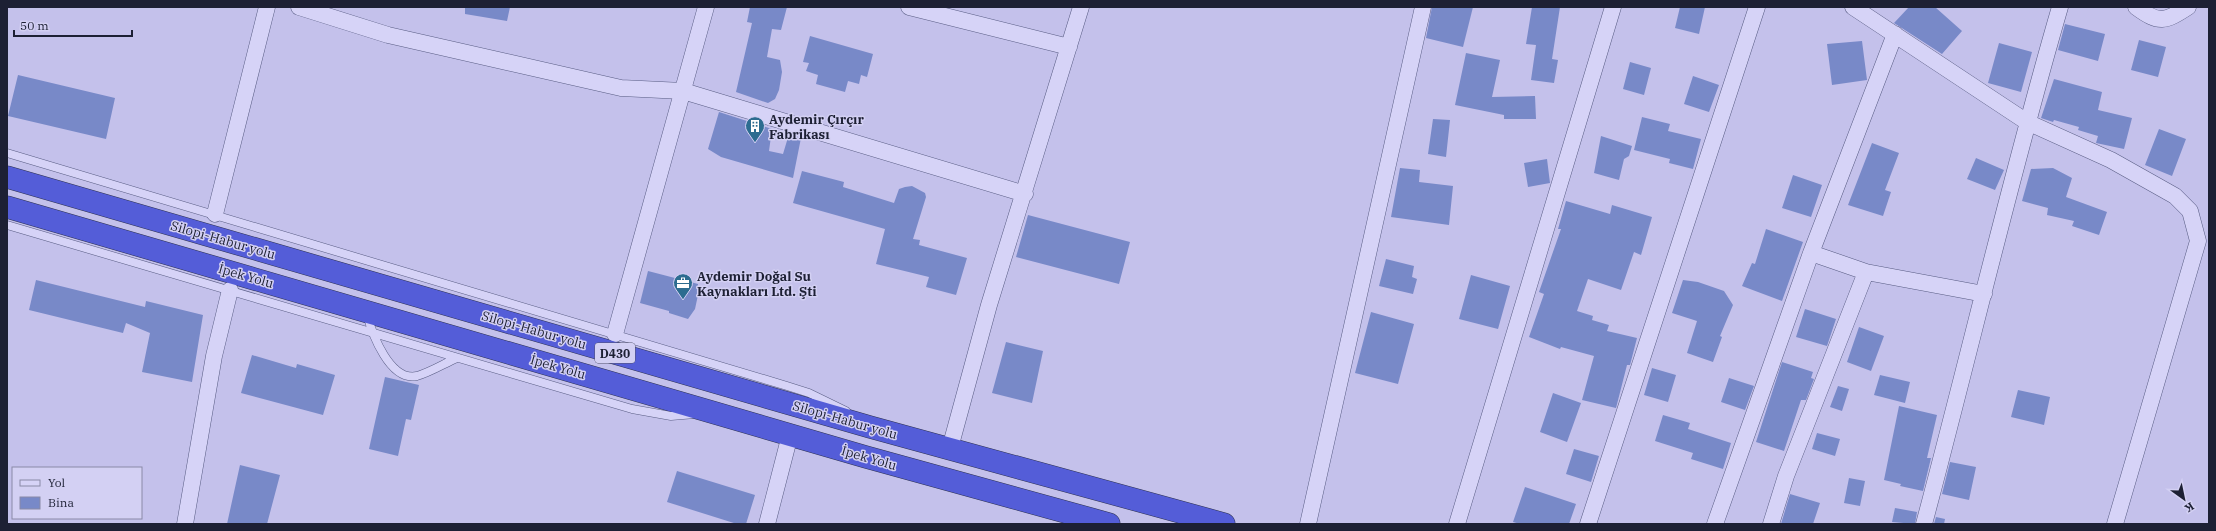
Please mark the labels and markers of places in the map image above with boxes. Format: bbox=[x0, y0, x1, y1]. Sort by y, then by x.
place label: Aydemir Çırçır Fabrikası bbox=[769, 111, 864, 143]
building icon: Aydemir Çırçır Fabrikası bbox=[744, 115, 766, 143]
place label: Aydemir Doğal Su Kaynakları Ltd. Şti bbox=[697, 268, 817, 300]
office icon: Aydemir Doğal Su Kaynakları Ltd. Şti bbox=[672, 272, 694, 300]

